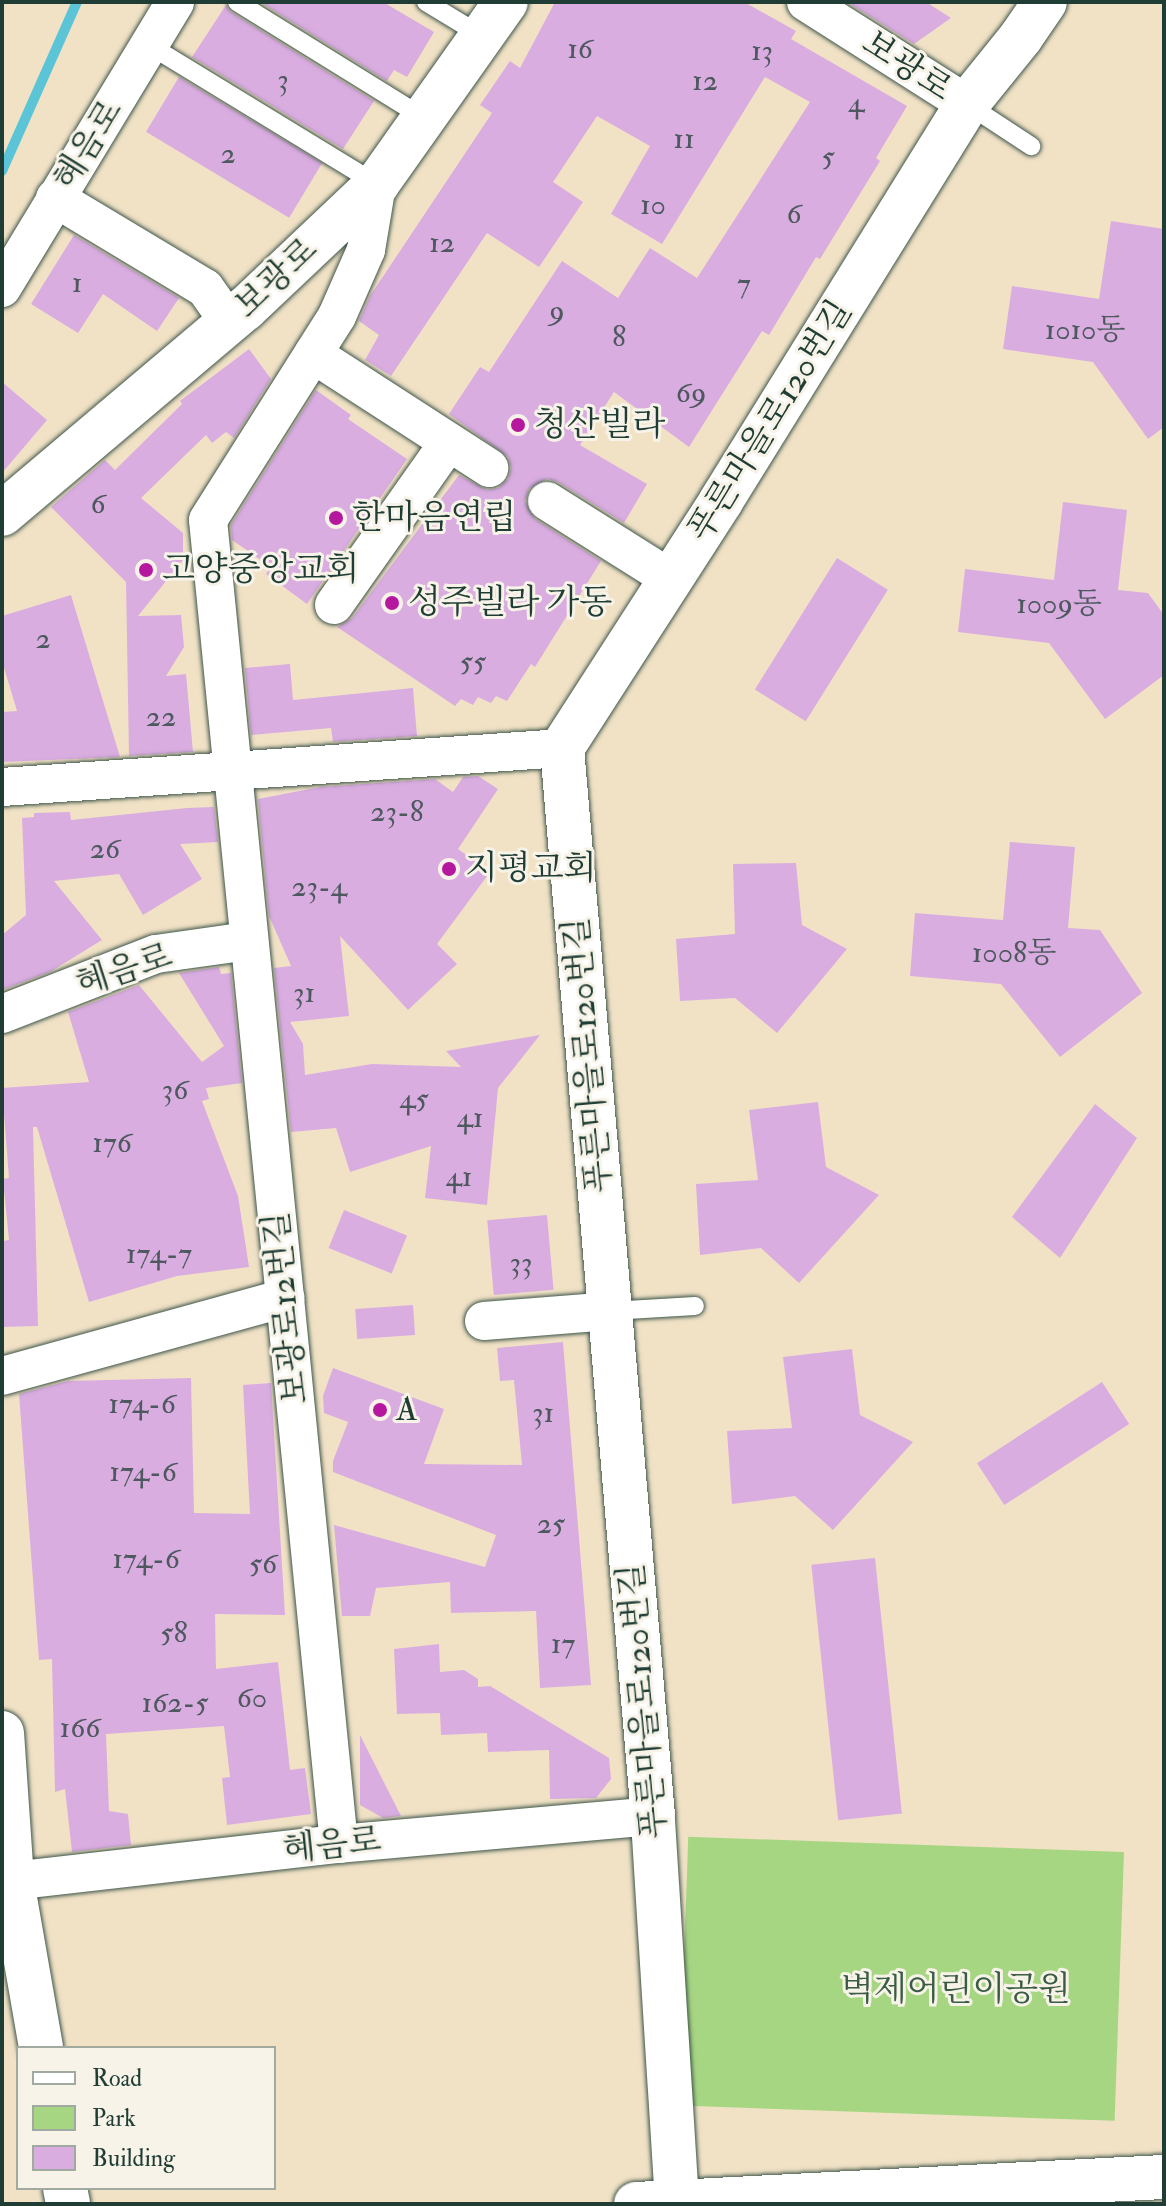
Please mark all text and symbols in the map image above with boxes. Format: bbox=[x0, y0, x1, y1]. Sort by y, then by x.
street label: 보광로 bbox=[855, 22, 959, 110]
house number: 16 bbox=[567, 31, 593, 67]
house number: 13 bbox=[751, 33, 773, 69]
house number: 3 bbox=[277, 62, 289, 98]
house number: 12 bbox=[692, 63, 718, 99]
house number: 4 bbox=[848, 85, 864, 121]
street label: 혜음로 bbox=[45, 92, 131, 198]
house number: 11 bbox=[673, 121, 695, 157]
house number: 2 bbox=[220, 136, 236, 172]
house number: 5 bbox=[821, 139, 835, 175]
house number: 10 bbox=[640, 187, 666, 223]
house number: 6 bbox=[786, 196, 802, 232]
house number: 12 bbox=[429, 225, 455, 261]
street label: 보광로 bbox=[226, 229, 326, 327]
house number: 1 bbox=[72, 265, 82, 301]
house number: 7 bbox=[737, 266, 751, 302]
house number: 9 bbox=[549, 293, 565, 329]
street label: 푸른마을로120번길 bbox=[679, 293, 861, 549]
house number: 1010동 bbox=[1045, 312, 1125, 348]
house number: 8 bbox=[612, 319, 626, 355]
house number: 69 bbox=[676, 375, 706, 411]
place label: 청산빌라 bbox=[534, 405, 665, 445]
marker: 청산빌라 bbox=[509, 416, 527, 434]
house number: 6 bbox=[90, 486, 106, 522]
place label: 한마음연립 bbox=[352, 498, 516, 538]
marker: 한마음연립 bbox=[327, 509, 345, 527]
place label: 고양중앙교회 bbox=[162, 550, 359, 590]
marker: 고양중앙교회 bbox=[137, 561, 155, 579]
place label: 성주빌라 가동 bbox=[408, 583, 612, 623]
house number: 1009동 bbox=[1016, 586, 1102, 622]
marker: 성주빌라 가동 bbox=[383, 594, 401, 612]
house number: 2 bbox=[35, 621, 51, 657]
house number: 55 bbox=[460, 644, 486, 680]
house number: 22 bbox=[146, 699, 176, 735]
house number: 23-8 bbox=[370, 794, 424, 830]
house number: 26 bbox=[90, 831, 120, 867]
place label: 지평교회 bbox=[465, 849, 596, 889]
marker: 지평교회 bbox=[440, 860, 458, 878]
house number: 23-4 bbox=[291, 869, 347, 905]
street label: 푸른마을로120번길 bbox=[556, 915, 620, 1195]
street label: 혜음로 bbox=[71, 935, 177, 1005]
house number: 1008동 bbox=[972, 935, 1056, 971]
house number: 31 bbox=[293, 975, 315, 1011]
house number: 36 bbox=[162, 1072, 188, 1108]
house number: 45 bbox=[399, 1081, 429, 1117]
house number: 41 bbox=[457, 1100, 483, 1136]
house number: 176 bbox=[92, 1125, 132, 1161]
house number: 41 bbox=[446, 1159, 472, 1195]
street label: 보광로12번길 bbox=[256, 1210, 316, 1406]
house number: 174-7 bbox=[126, 1236, 192, 1272]
house number: 33 bbox=[509, 1245, 533, 1281]
house number: 174-6 bbox=[108, 1386, 176, 1422]
place label: A bbox=[396, 1390, 418, 1430]
house number: 31 bbox=[532, 1395, 554, 1431]
marker: A bbox=[371, 1401, 389, 1419]
house number: 174-6 bbox=[109, 1454, 177, 1490]
house number: 25 bbox=[537, 1506, 565, 1542]
house number: 174-6 bbox=[112, 1541, 180, 1577]
house number: 56 bbox=[249, 1546, 277, 1582]
street label: 푸른마을로120번길 bbox=[611, 1561, 675, 1841]
house number: 58 bbox=[160, 1615, 188, 1651]
house number: 17 bbox=[551, 1626, 575, 1662]
house number: 60 bbox=[237, 1680, 267, 1716]
house number: 162-5 bbox=[142, 1685, 208, 1721]
house number: 166 bbox=[60, 1710, 100, 1746]
street label: 혜음로 bbox=[281, 1820, 383, 1870]
park label: 벽제어린이공원 bbox=[841, 1970, 1071, 2010]
legend bbox=[16, 2046, 276, 2190]
text: Road bbox=[92, 2063, 142, 2094]
text: Park bbox=[92, 2103, 136, 2134]
text: Building bbox=[92, 2143, 175, 2174]

